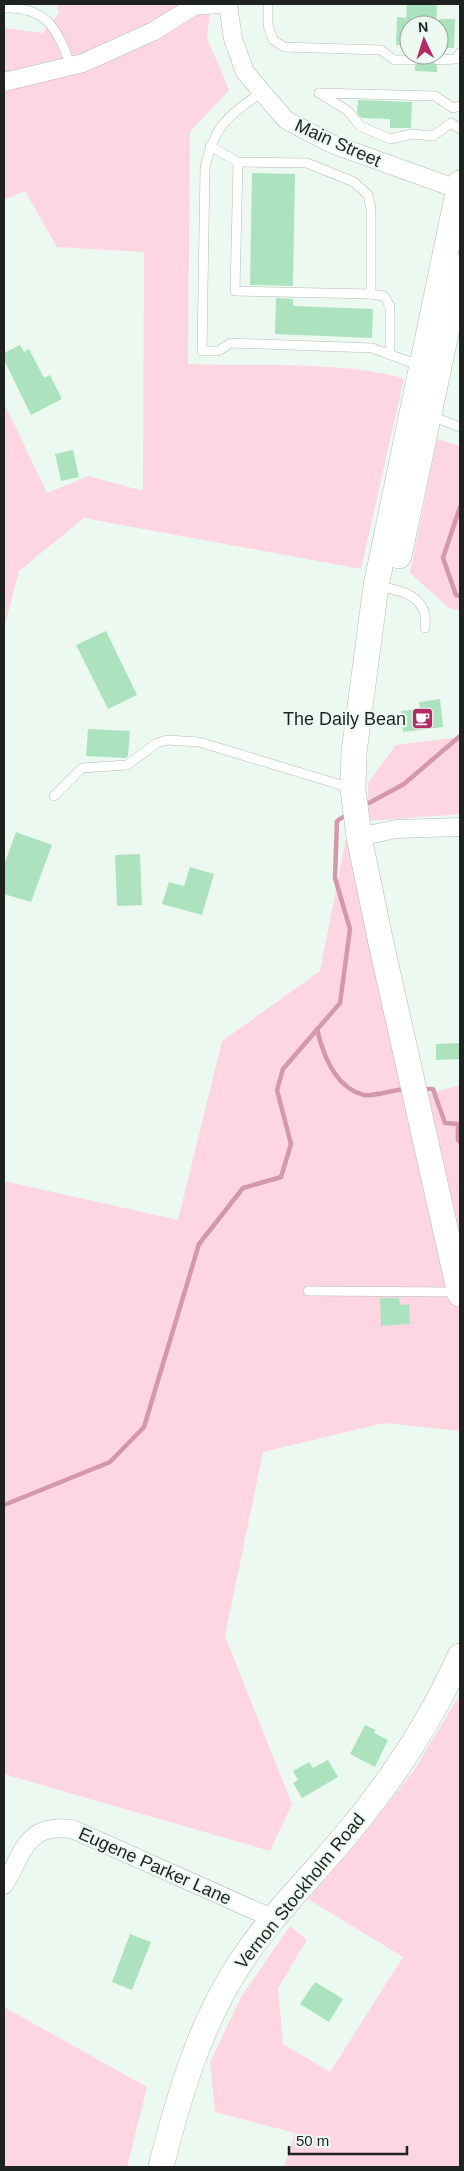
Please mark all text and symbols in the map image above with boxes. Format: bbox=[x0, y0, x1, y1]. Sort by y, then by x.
north arrow bbox=[399, 15, 449, 65]
text: N bbox=[417, 19, 429, 35]
street label: Main Street bbox=[292, 115, 384, 171]
cafe icon: The Daily Bean bbox=[410, 707, 434, 731]
place label: The Daily Bean bbox=[283, 709, 406, 729]
street label: Vernon Stockholm Road bbox=[231, 1809, 369, 1973]
street label: Eugene Parker Lane bbox=[76, 1823, 234, 1909]
scale bar bbox=[289, 2124, 406, 2156]
text: 50 m bbox=[296, 2132, 329, 2149]

